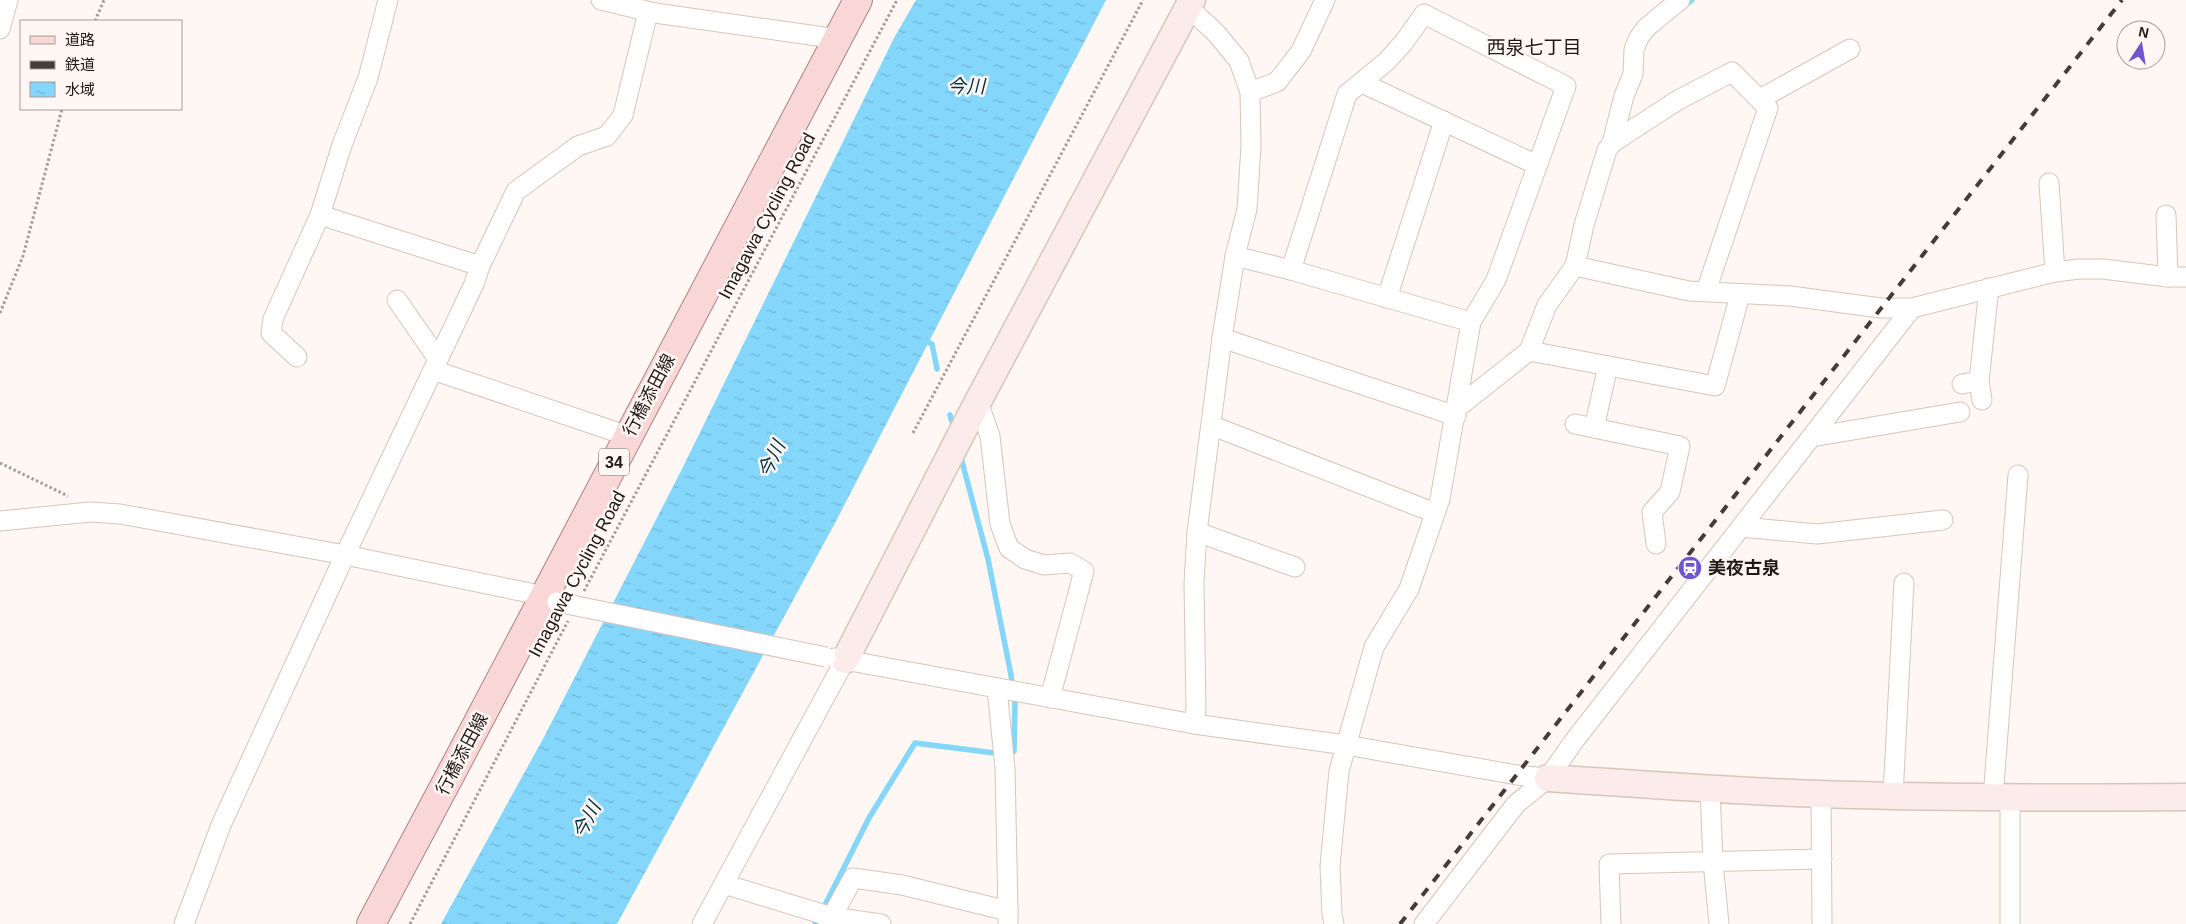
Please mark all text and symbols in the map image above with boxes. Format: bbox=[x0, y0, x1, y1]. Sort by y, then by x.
legend bbox=[20, 20, 182, 110]
north arrow bbox=[2116, 20, 2166, 70]
text: N bbox=[2137, 23, 2150, 41]
text: 道路 bbox=[65, 31, 95, 48]
district label: 西泉七丁目 bbox=[1486, 37, 1582, 58]
text: 鉄道 bbox=[65, 56, 95, 73]
water label: 今川 bbox=[947, 76, 987, 97]
text: 水域 bbox=[65, 81, 95, 98]
street label: Imagawa Cycling Road bbox=[715, 130, 819, 302]
street label: 行橋添田線 bbox=[619, 351, 679, 439]
water label: 今川 bbox=[754, 436, 790, 481]
road number: 34 bbox=[599, 448, 629, 476]
street label: Imagawa Cycling Road bbox=[525, 488, 629, 660]
station icon: 美夜古泉 bbox=[1677, 555, 1703, 581]
place label: 美夜古泉 bbox=[1708, 558, 1780, 578]
street label: 行橋添田線 bbox=[432, 710, 492, 798]
water label: 今川 bbox=[568, 797, 606, 842]

